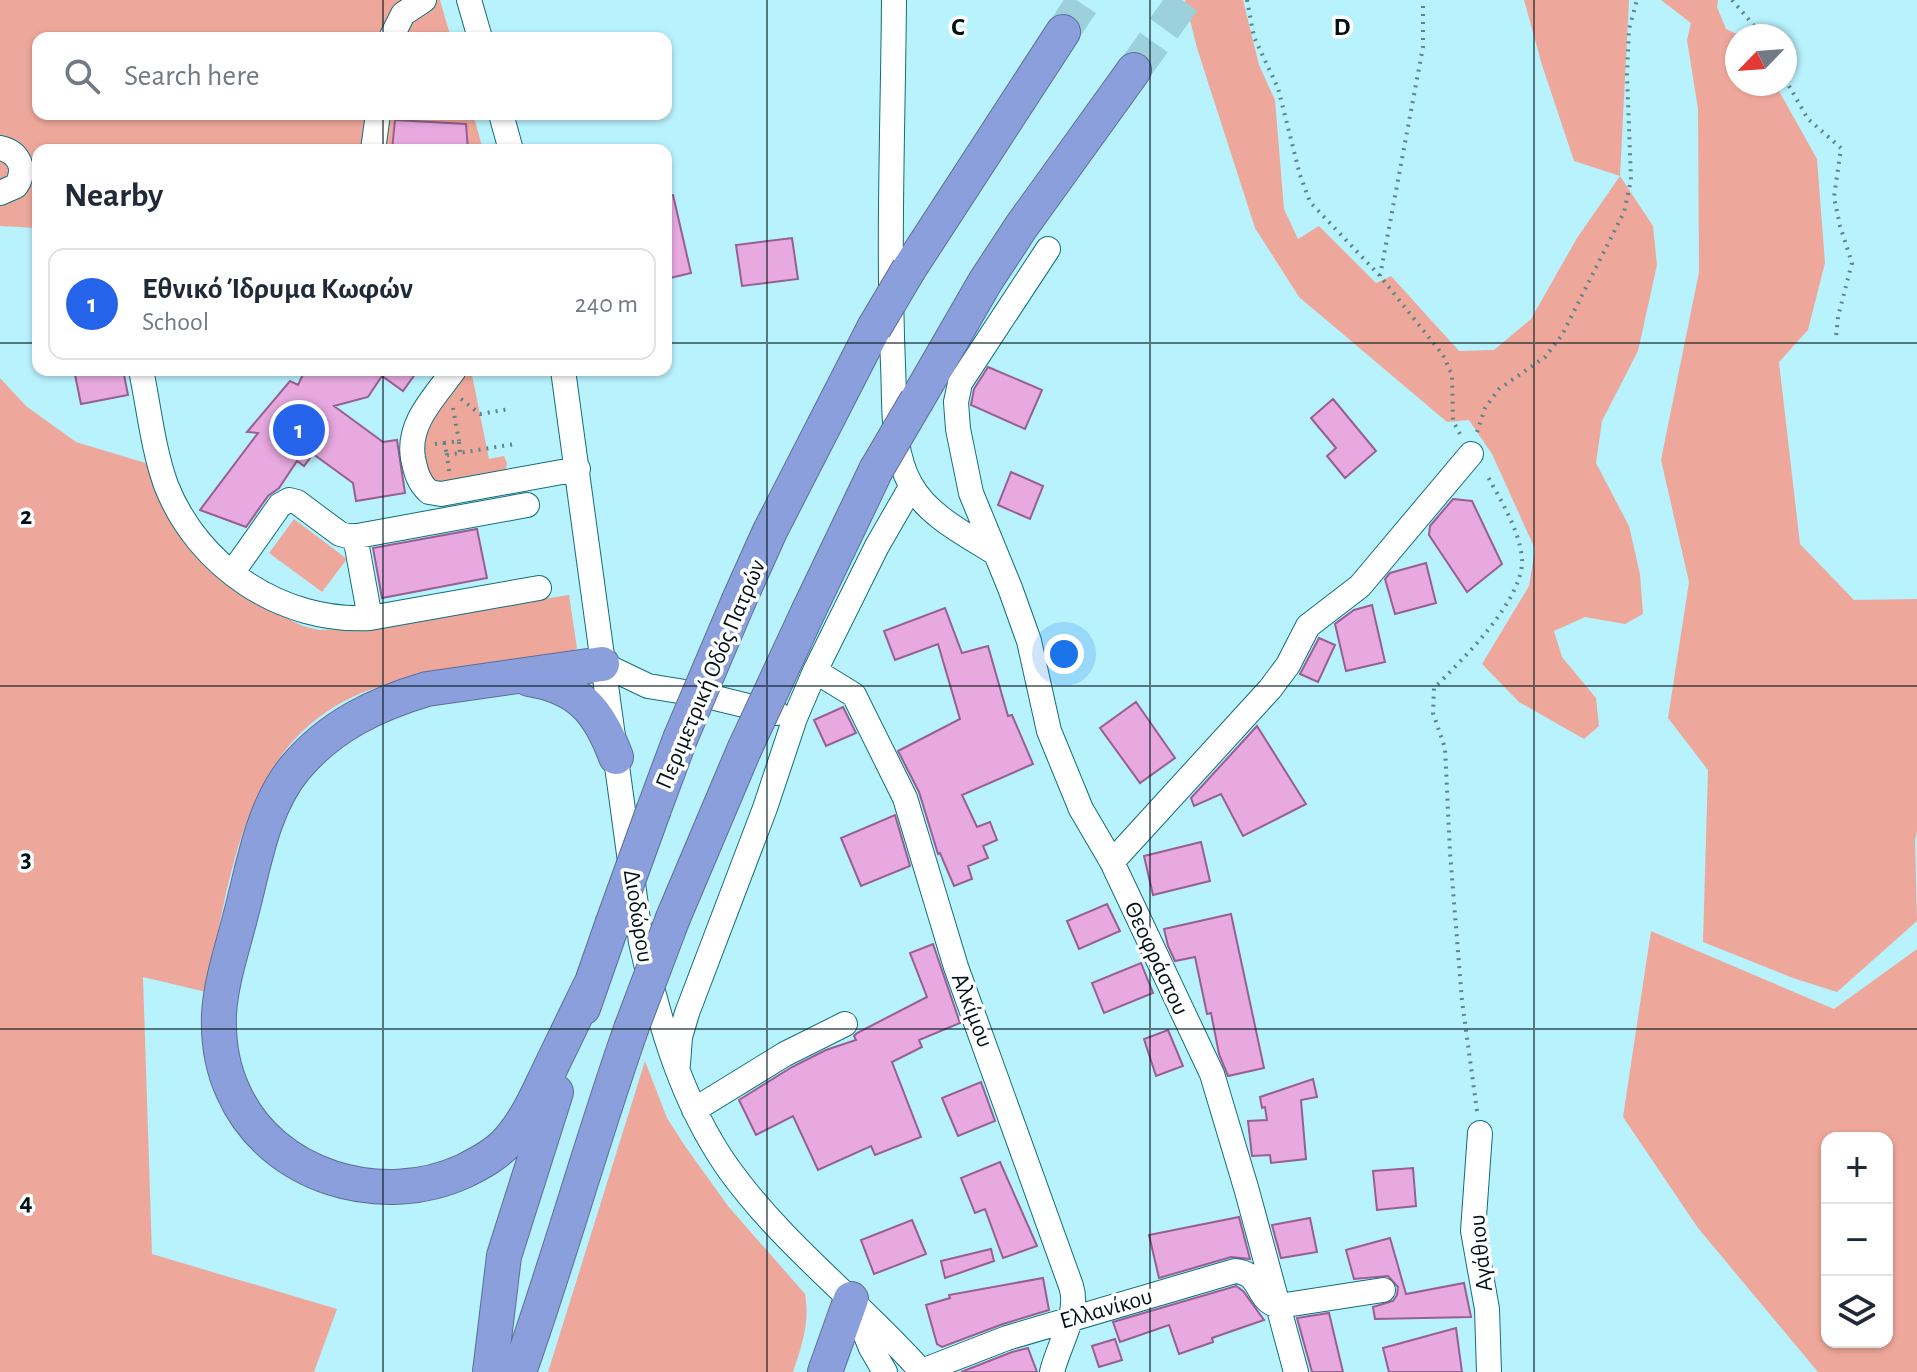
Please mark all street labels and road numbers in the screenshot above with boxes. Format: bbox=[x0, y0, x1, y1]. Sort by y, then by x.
street label: Περιμετρική Οδός Πατρών bbox=[652, 556, 770, 793]
street label: Διοδώρου bbox=[619, 868, 657, 964]
street label: Θεοφράστου bbox=[1119, 898, 1193, 1019]
street label: Αλκίμου bbox=[947, 970, 997, 1051]
street label: Αγάθιου bbox=[1465, 1213, 1497, 1292]
street label: Ελλανίκου bbox=[1057, 1284, 1155, 1334]

